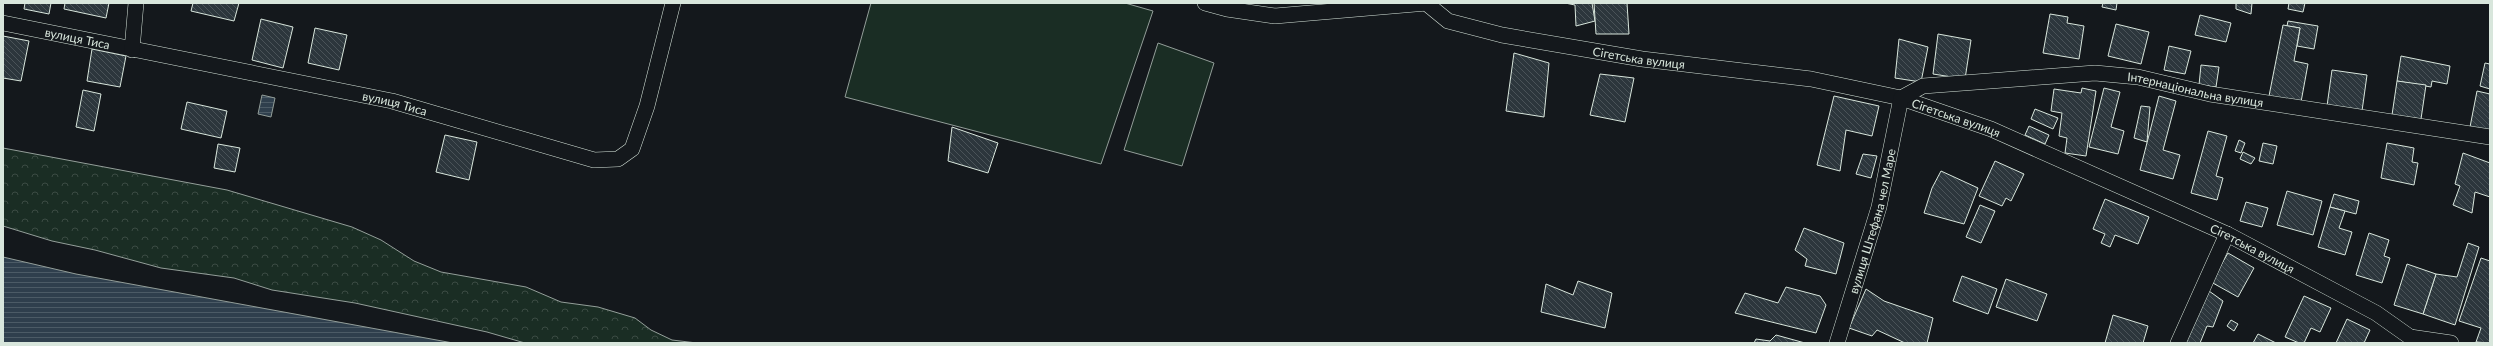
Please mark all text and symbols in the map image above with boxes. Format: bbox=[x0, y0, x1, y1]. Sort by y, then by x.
street label: вулиця Тиса bbox=[44, 24, 111, 52]
street label: Сігетська вулиця bbox=[1592, 43, 1686, 72]
street label: Інтернаціональна вулиця bbox=[2127, 69, 2265, 110]
street label: вулиця Тиса bbox=[361, 88, 429, 118]
street label: Сігетська вулиця bbox=[1910, 95, 2003, 140]
street label: вулиця Штефана чел Маре bbox=[1845, 147, 1898, 295]
street label: Сігетська вулиця bbox=[2208, 220, 2297, 276]

